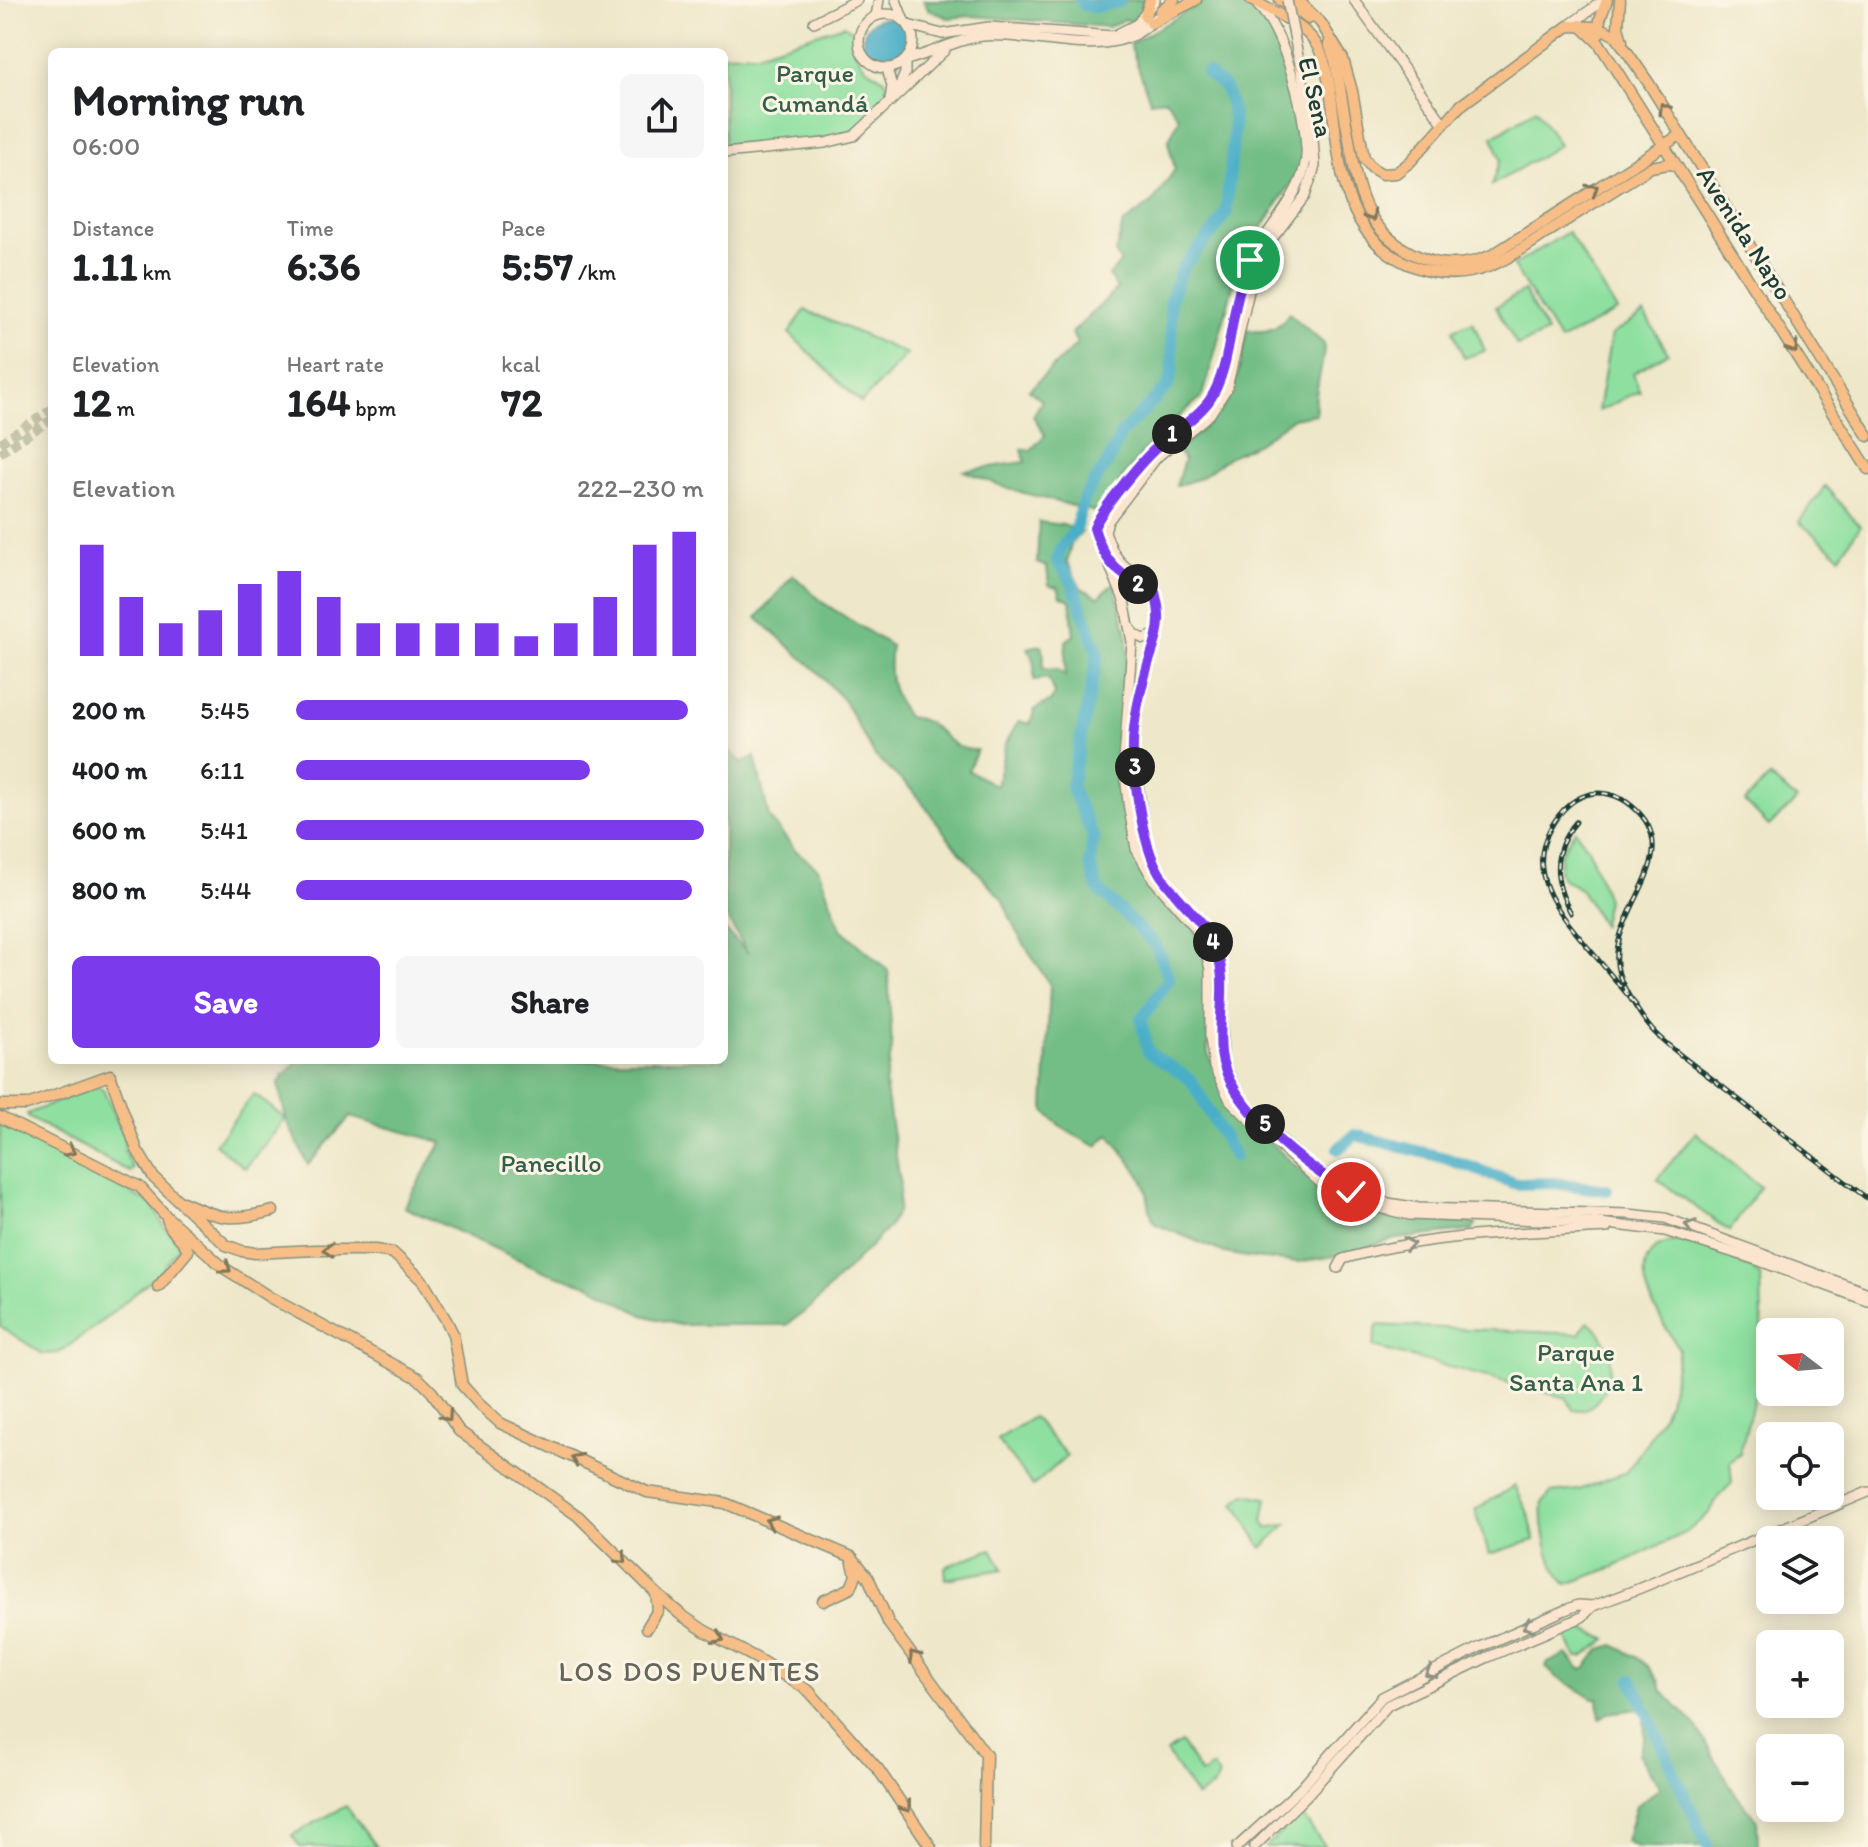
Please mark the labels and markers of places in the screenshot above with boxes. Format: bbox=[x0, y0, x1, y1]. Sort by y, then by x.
pin bbox=[1216, 226, 1284, 294]
pin: 1 bbox=[1152, 414, 1192, 454]
pin: 2 bbox=[1118, 564, 1158, 604]
pin: 3 bbox=[1115, 747, 1155, 787]
pin: 4 bbox=[1193, 922, 1233, 962]
pin: 5 bbox=[1245, 1104, 1285, 1144]
pin bbox=[1317, 1158, 1385, 1226]

